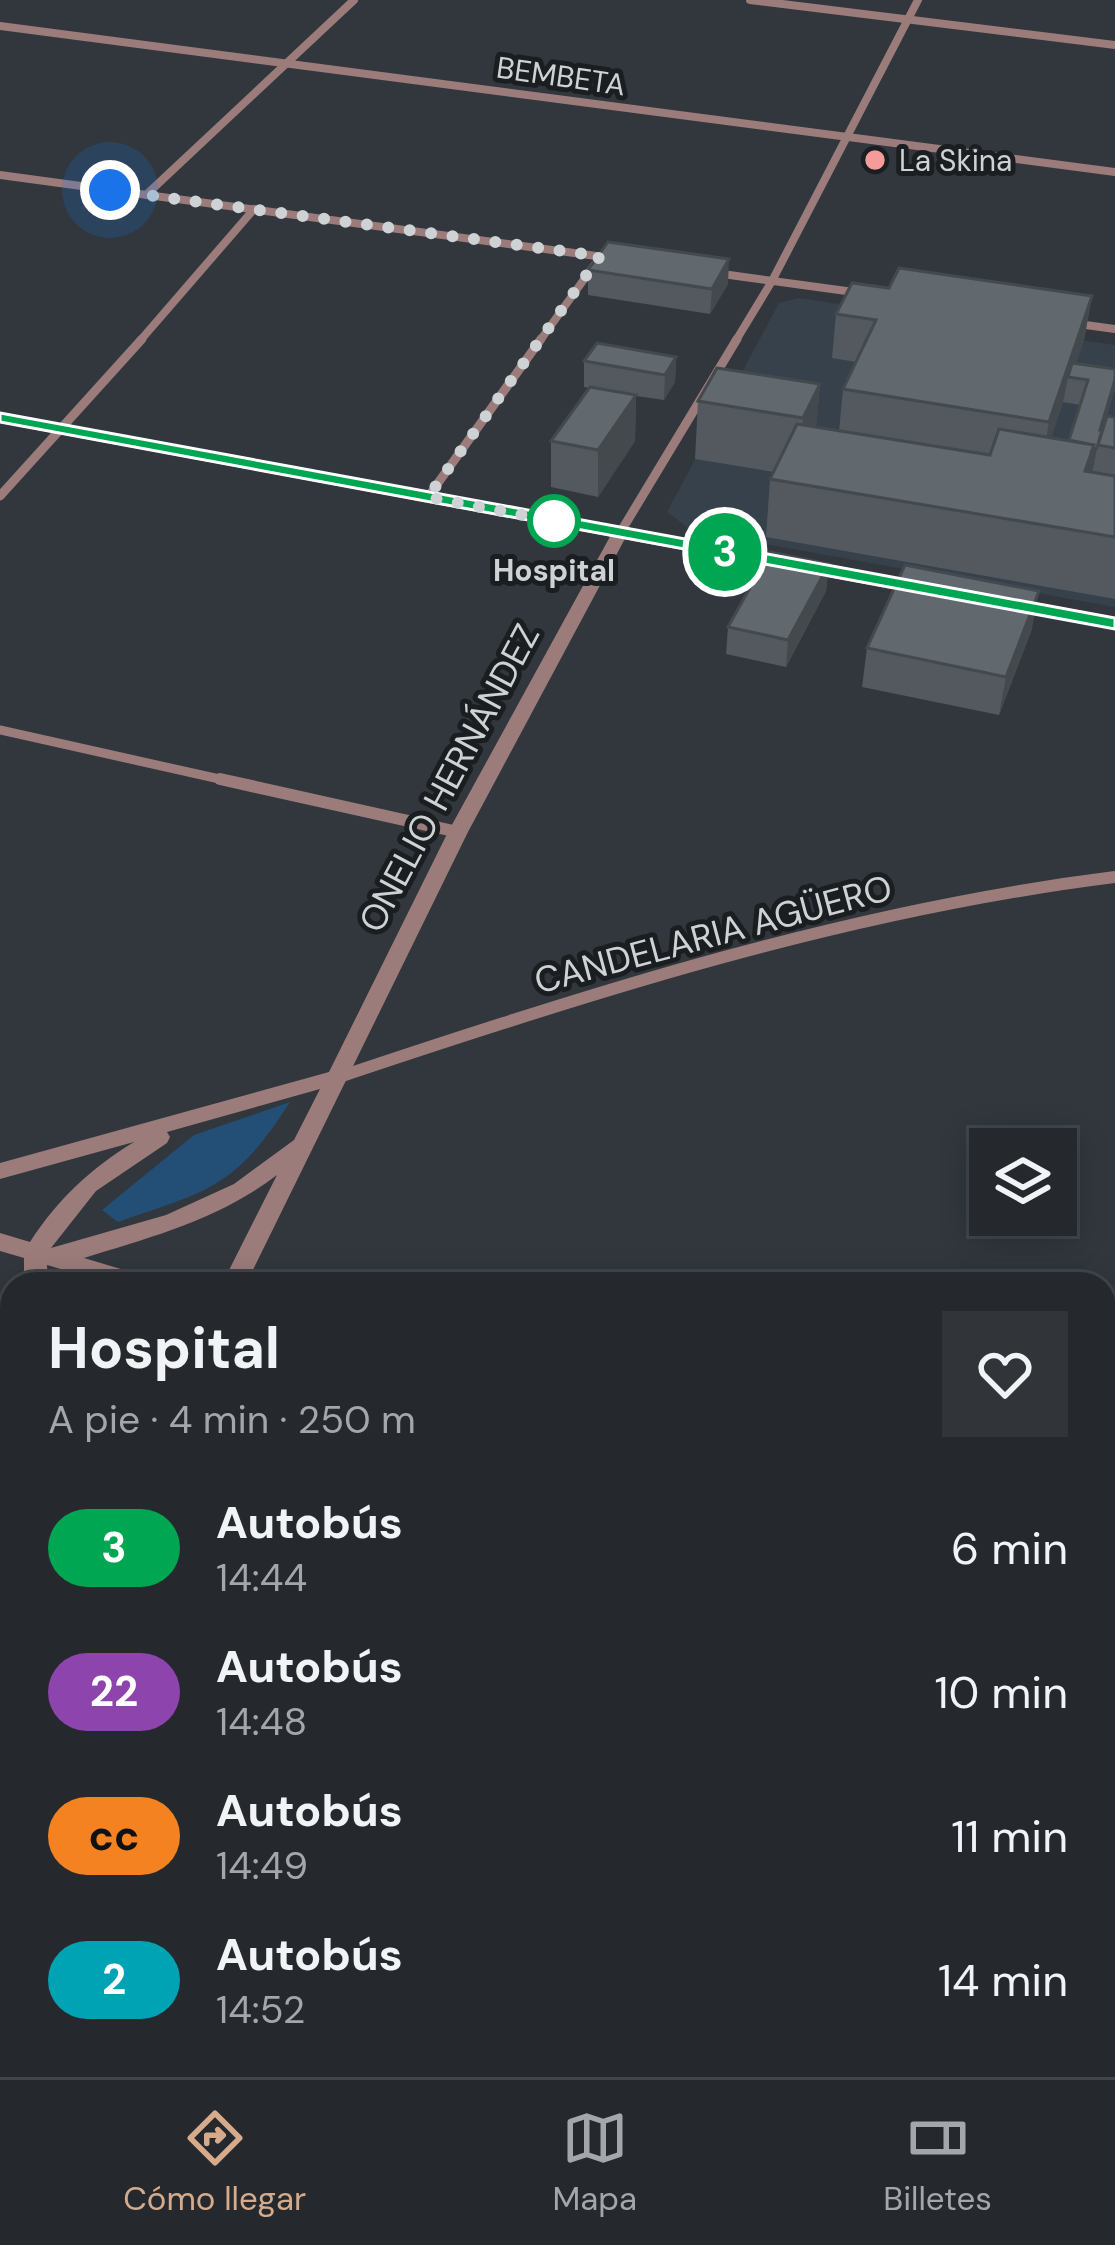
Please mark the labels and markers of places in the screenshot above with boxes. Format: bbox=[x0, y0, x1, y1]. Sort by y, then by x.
place label: La Skina bbox=[899, 141, 1012, 180]
marker: La Skina bbox=[862, 147, 888, 173]
marker: Hospital bbox=[529, 496, 579, 546]
place label: Hospital bbox=[493, 551, 615, 590]

